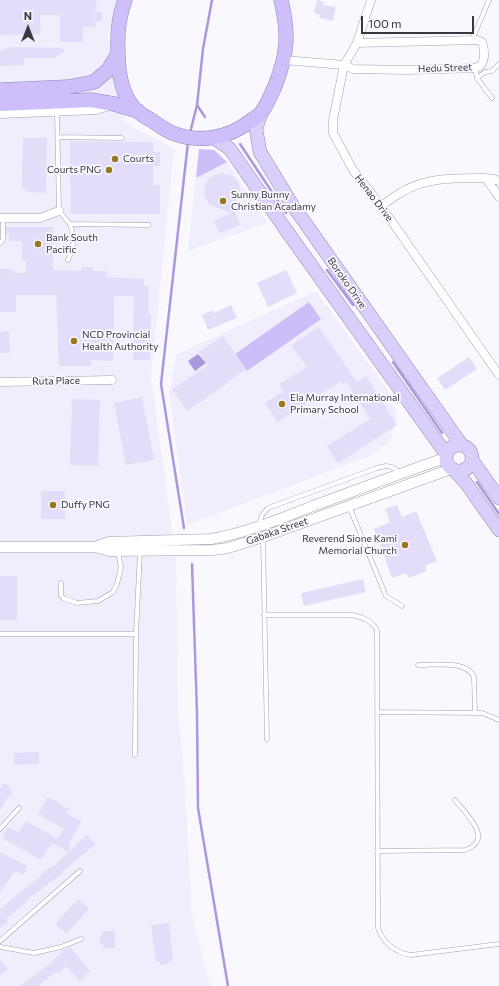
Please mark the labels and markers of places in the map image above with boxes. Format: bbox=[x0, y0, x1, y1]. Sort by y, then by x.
place label: Courts bbox=[123, 153, 154, 165]
marker: Courts bbox=[110, 154, 120, 164]
place label: Courts PNG bbox=[47, 164, 101, 176]
marker: Courts PNG bbox=[104, 165, 114, 175]
place label: Sunny Bunny Christian Acadamy bbox=[231, 189, 316, 212]
marker: Sunny Bunny Christian Acadamy bbox=[218, 196, 228, 206]
place label: Bank South Pacific bbox=[46, 232, 98, 256]
marker: Bank South Pacific bbox=[33, 239, 43, 249]
place label: NCD Provincial Health Authority bbox=[82, 329, 158, 352]
marker: NCD Provincial Health Authority bbox=[69, 336, 79, 346]
place label: Ela Murray International Primary School bbox=[290, 392, 400, 416]
marker: Ela Murray International Primary School bbox=[277, 399, 287, 409]
place label: Duffy PNG bbox=[61, 499, 110, 511]
marker: Duffy PNG bbox=[48, 500, 58, 510]
place label: Reverend Sione Kami Memorial Church bbox=[302, 533, 397, 556]
marker: Reverend Sione Kami Memorial Church bbox=[400, 540, 410, 550]

